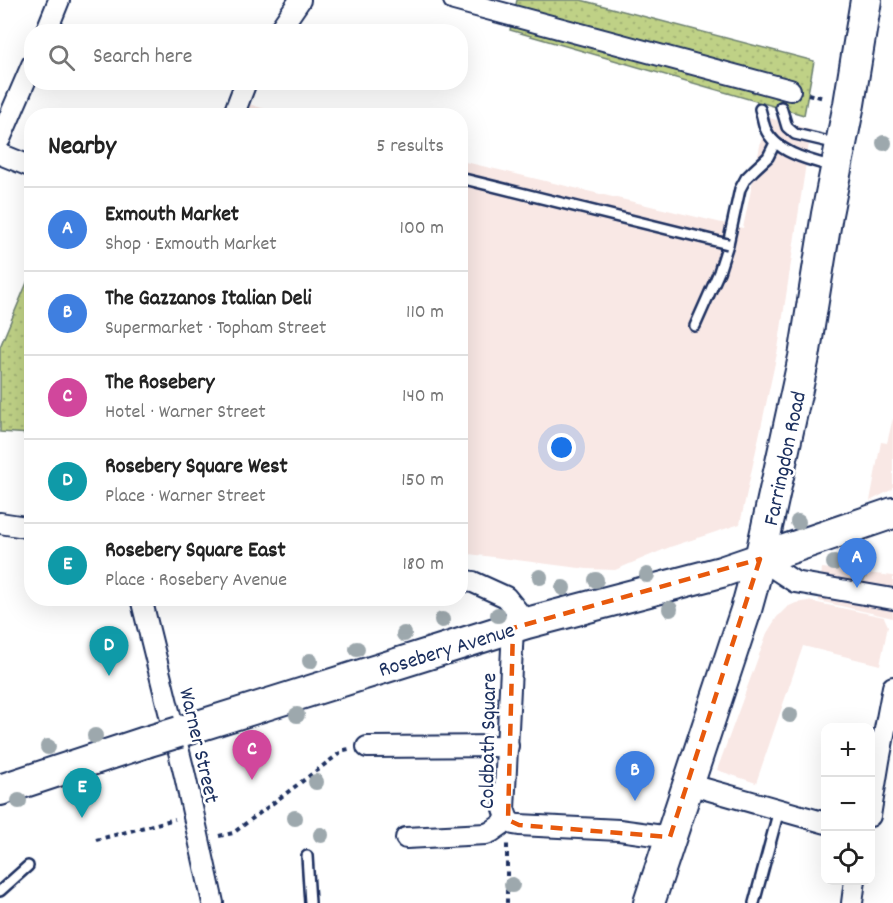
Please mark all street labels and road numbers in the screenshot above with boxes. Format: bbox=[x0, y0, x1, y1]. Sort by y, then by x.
street label: Farringdon Road bbox=[757, 389, 816, 529]
street label: Rosebery Avenue bbox=[375, 616, 519, 687]
street label: Coldbath Square bbox=[473, 673, 506, 810]
street label: Warner Street bbox=[169, 685, 226, 807]

